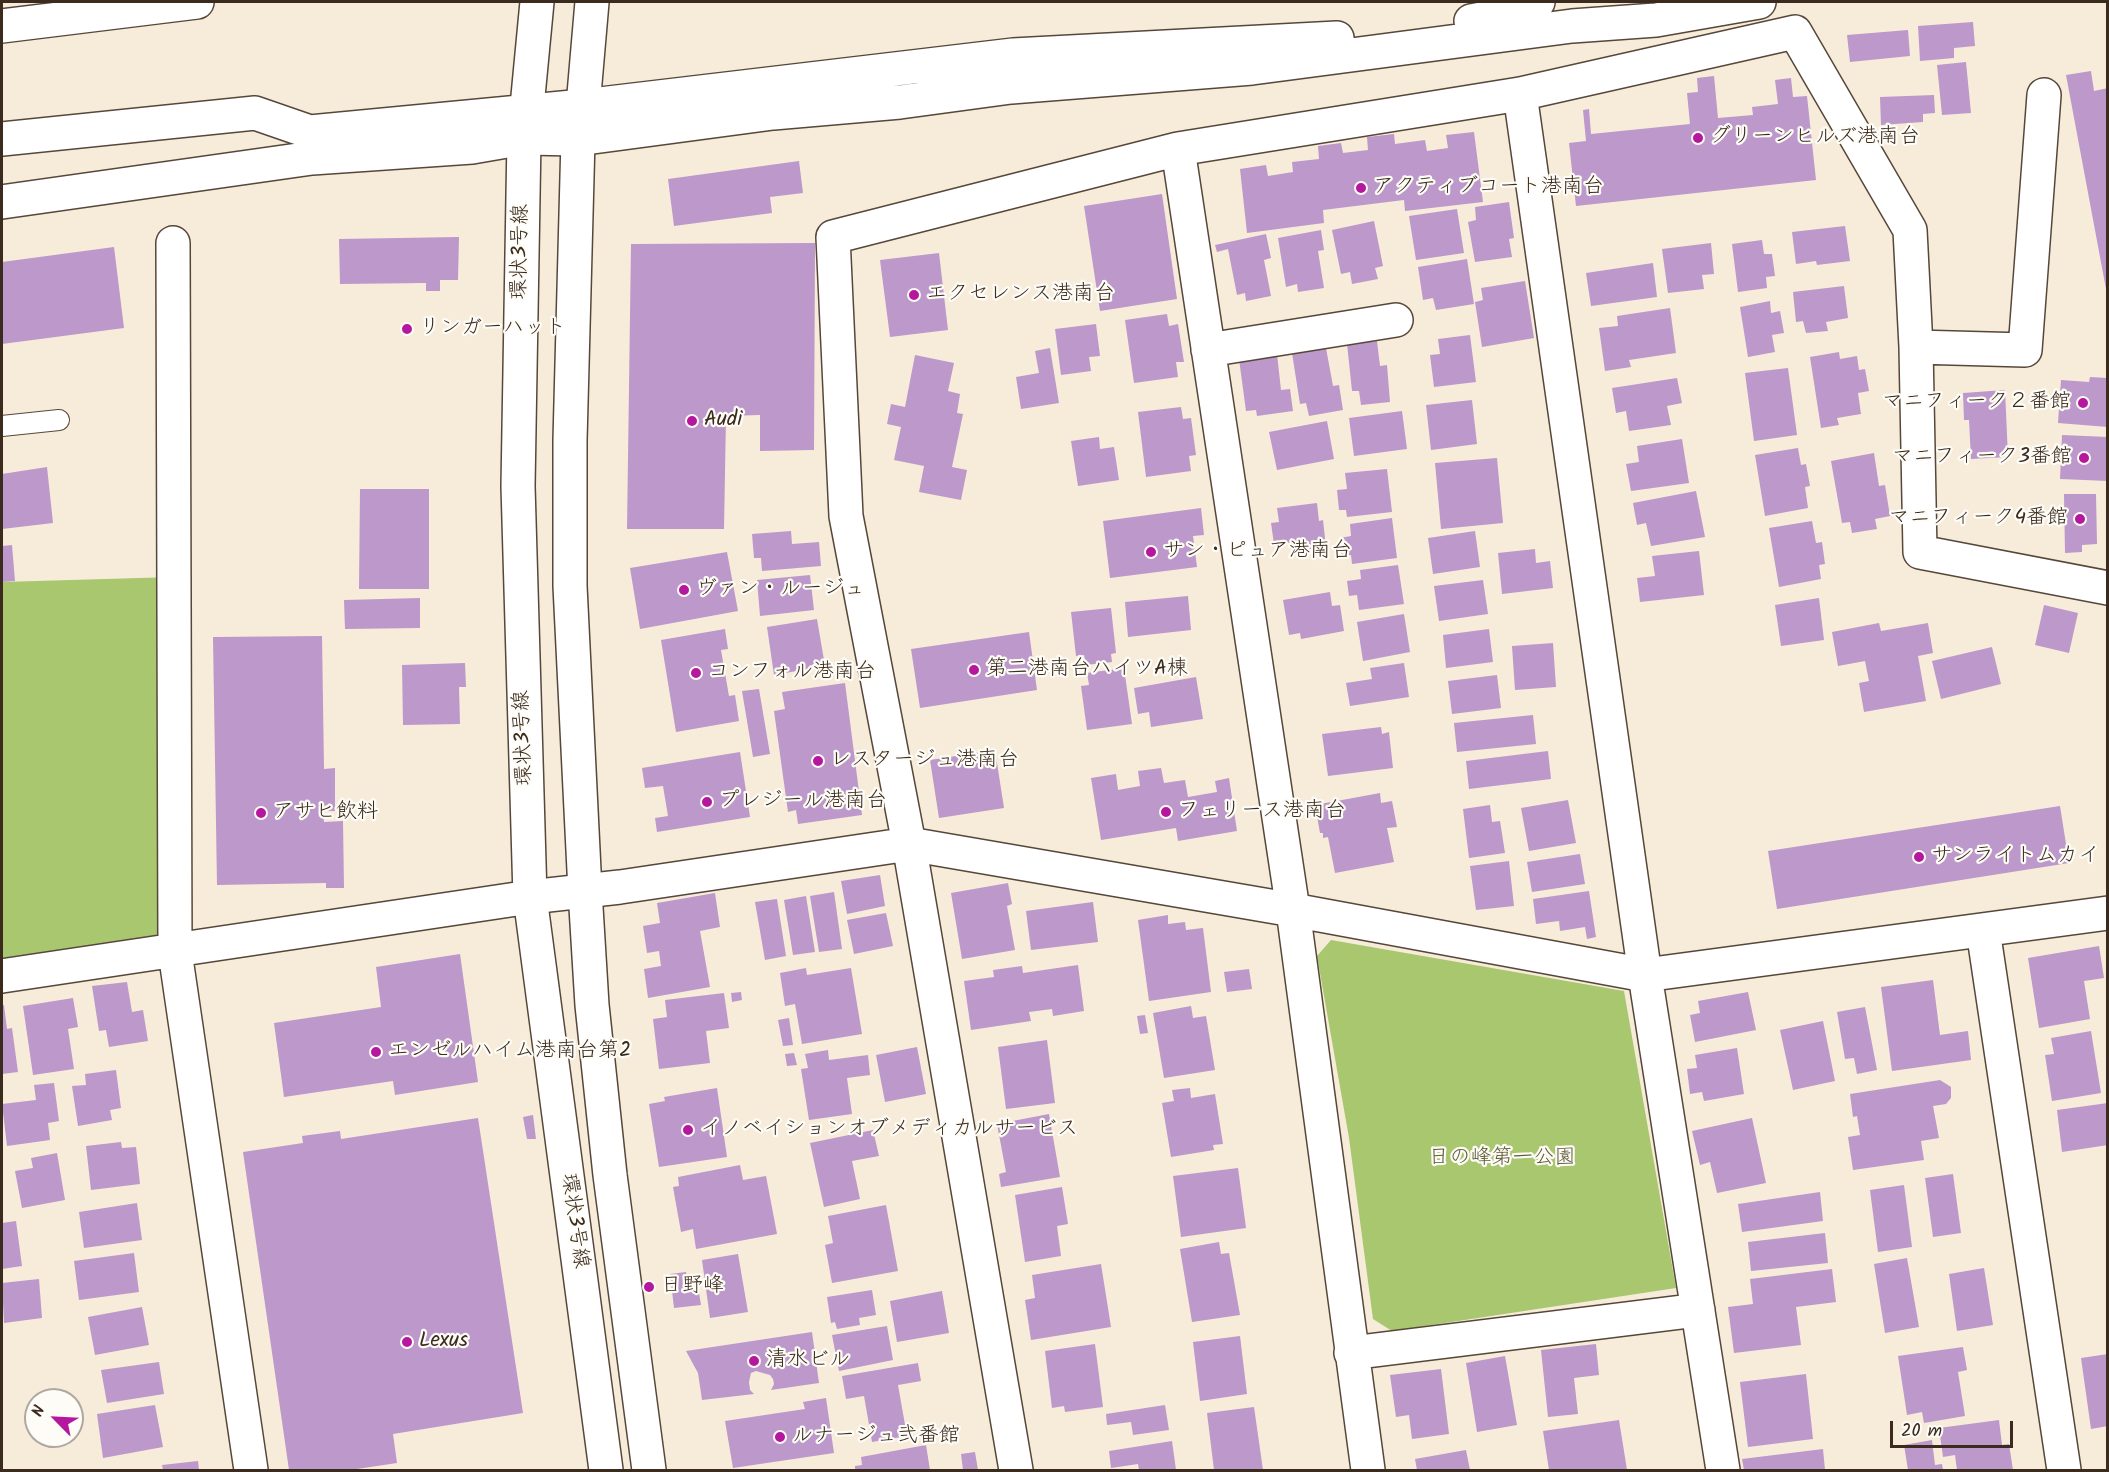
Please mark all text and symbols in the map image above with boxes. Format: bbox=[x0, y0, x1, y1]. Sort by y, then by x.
place label: グリーンヒルズ港南台 bbox=[1710, 125, 1920, 151]
marker: グリーンヒルズ港南台 bbox=[1691, 131, 1705, 145]
place label: アクティブコート港南台 bbox=[1373, 175, 1604, 201]
marker: アクティブコート港南台 bbox=[1354, 181, 1368, 195]
street label: 環状3号線 bbox=[509, 204, 535, 300]
place label: エクセレンス港南台 bbox=[926, 282, 1115, 308]
marker: エクセレンス港南台 bbox=[907, 288, 921, 302]
place label: リンガーハット bbox=[419, 316, 566, 342]
marker: リンガーハット bbox=[400, 322, 414, 336]
place label: マニフィーク２番館 bbox=[1882, 390, 2071, 416]
marker: マニフィーク２番館 bbox=[2076, 396, 2090, 410]
place label: Audi bbox=[704, 408, 742, 434]
marker: Audi bbox=[685, 414, 699, 428]
place label: マニフィーク3番館 bbox=[1892, 445, 2072, 471]
marker: マニフィーク3番館 bbox=[2077, 451, 2091, 465]
place label: マニフィーク4番館 bbox=[1888, 506, 2068, 532]
marker: マニフィーク4番館 bbox=[2073, 512, 2087, 526]
place label: サン・ピュア港南台 bbox=[1163, 539, 1352, 565]
marker: サン・ピュア港南台 bbox=[1144, 545, 1158, 559]
place label: ヴァン・ルージュ bbox=[696, 577, 865, 603]
marker: ヴァン・ルージュ bbox=[677, 583, 691, 597]
place label: 第二港南台ハイツA棟 bbox=[986, 657, 1188, 683]
place label: コンフォル港南台 bbox=[708, 660, 876, 686]
marker: 第二港南台ハイツA棟 bbox=[967, 663, 981, 677]
marker: コンフォル港南台 bbox=[689, 666, 703, 680]
street label: 環状3号線 bbox=[511, 690, 539, 786]
place label: レスタージュ港南台 bbox=[830, 748, 1019, 774]
marker: レスタージュ港南台 bbox=[811, 754, 825, 768]
place label: プレジール港南台 bbox=[719, 789, 887, 815]
marker: プレジール港南台 bbox=[700, 795, 714, 809]
place label: フェリース港南台 bbox=[1178, 799, 1346, 825]
place label: アサヒ飲料 bbox=[273, 800, 378, 826]
marker: フェリース港南台 bbox=[1159, 805, 1173, 819]
marker: アサヒ飲料 bbox=[254, 806, 268, 820]
place label: サンライトムカイ bbox=[1931, 844, 2099, 870]
marker: サンライトムカイ bbox=[1912, 850, 1926, 864]
place label: エンゼルハイム港南台第2 bbox=[388, 1039, 631, 1065]
marker: エンゼルハイム港南台第2 bbox=[369, 1045, 383, 1059]
place label: イノベイションオブメディカルサービス bbox=[700, 1117, 1078, 1143]
marker: イノベイションオブメディカルサービス bbox=[681, 1123, 695, 1137]
park label: 日の峰第一公園 bbox=[1429, 1146, 1575, 1172]
street label: 環状3号線 bbox=[554, 1172, 592, 1270]
place label: 日野峰 bbox=[661, 1274, 724, 1300]
marker: 日野峰 bbox=[642, 1280, 656, 1294]
place label: Lexus bbox=[419, 1329, 468, 1355]
marker: Lexus bbox=[400, 1335, 414, 1349]
place label: 清水ビル bbox=[766, 1348, 850, 1374]
marker: 清水ビル bbox=[747, 1354, 761, 1368]
north arrow bbox=[24, 1388, 84, 1448]
text: N bbox=[25, 1402, 52, 1421]
scale bar bbox=[1893, 1409, 2016, 1447]
text: 20 m bbox=[1901, 1417, 1942, 1446]
place label: ルナージュ弐番館 bbox=[792, 1424, 960, 1450]
marker: ルナージュ弐番館 bbox=[773, 1430, 787, 1444]

